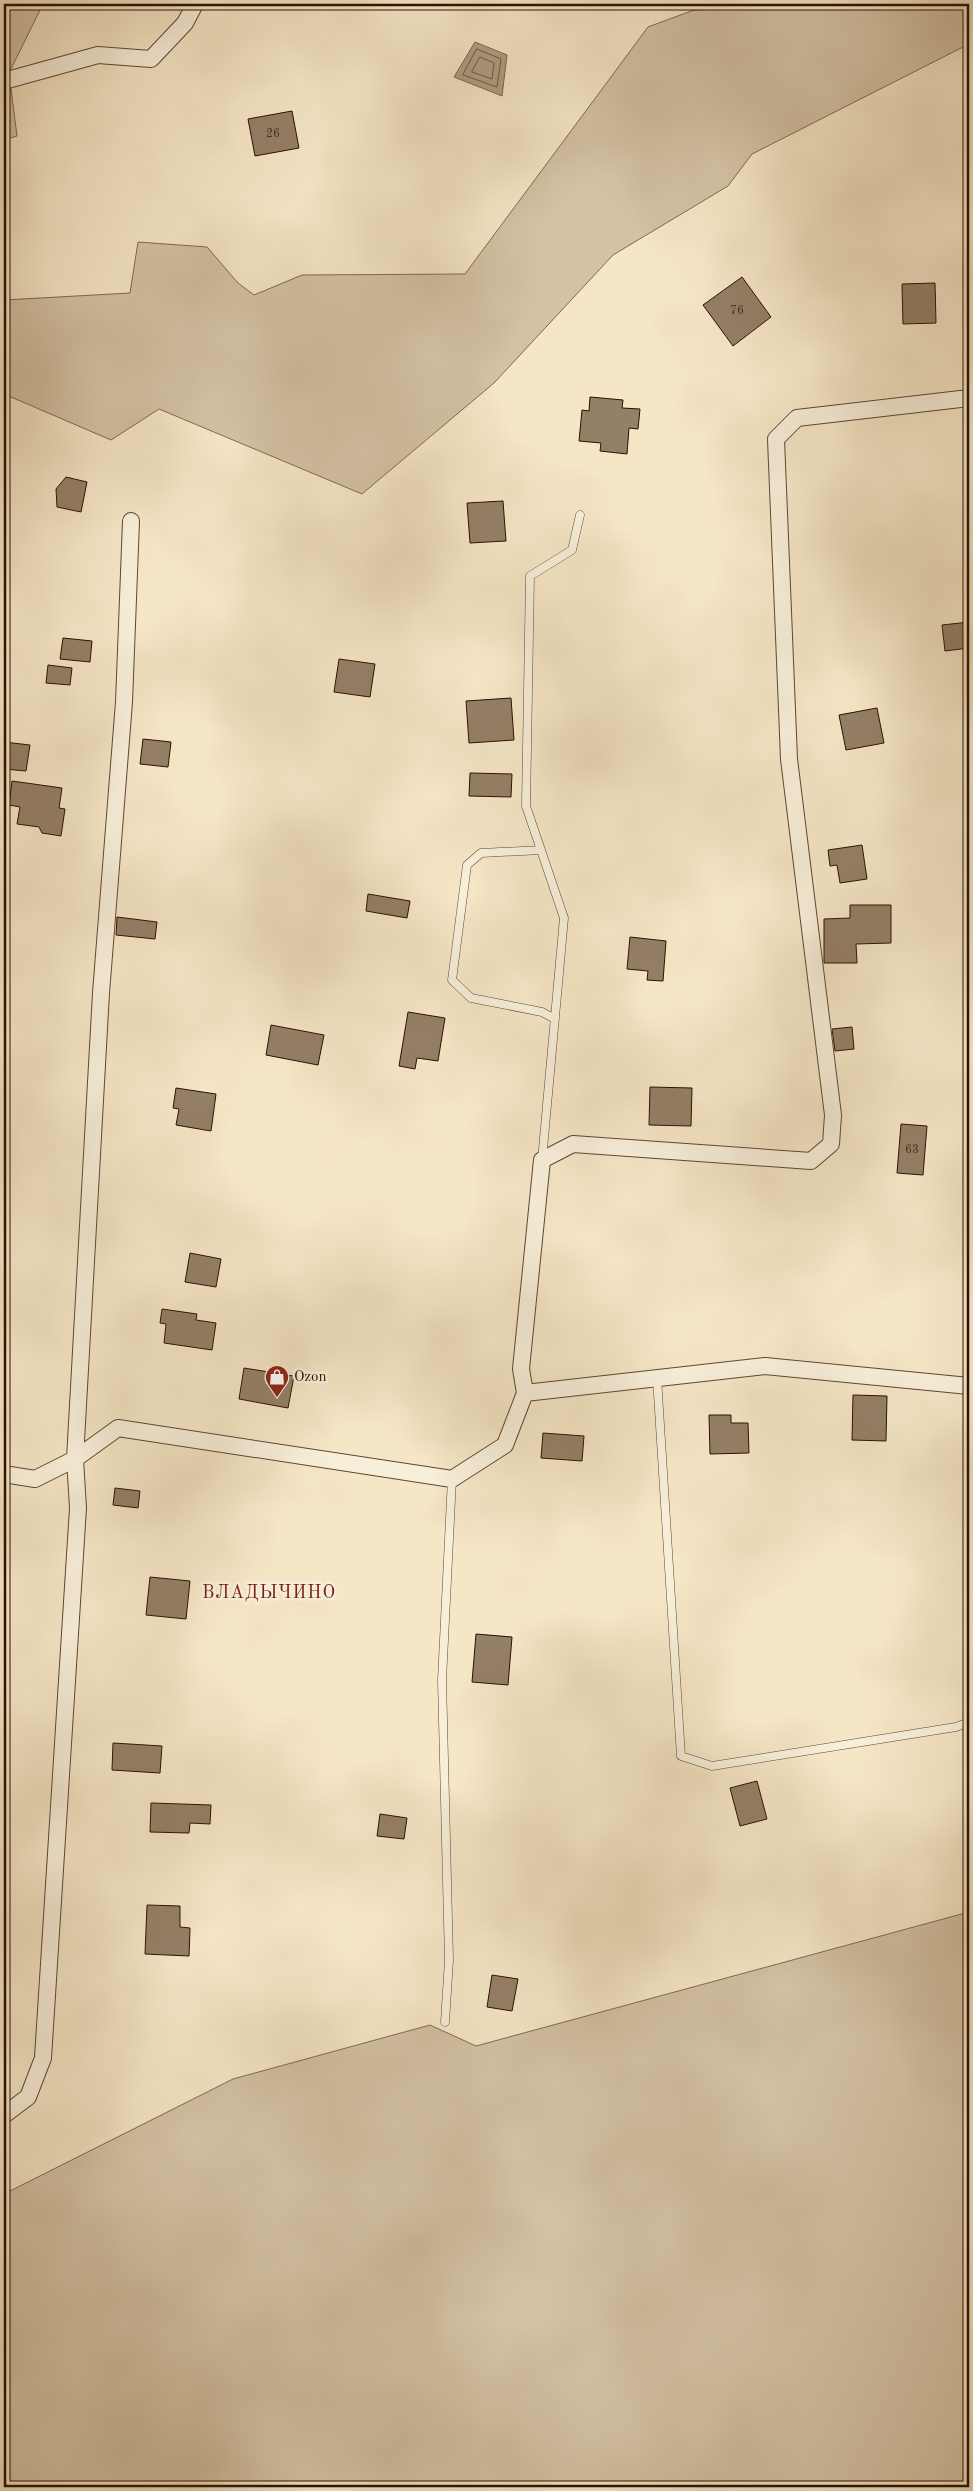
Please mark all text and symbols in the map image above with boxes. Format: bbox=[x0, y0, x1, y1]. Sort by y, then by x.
house number: 26 bbox=[266, 128, 280, 140]
house number: 76 bbox=[730, 305, 744, 317]
house number: 63 bbox=[905, 1144, 919, 1156]
shop icon: Ozon bbox=[264, 1364, 290, 1398]
place label: Ozon bbox=[294, 1370, 327, 1385]
district label: ВЛАДЫЧИНО bbox=[202, 1584, 336, 1602]

